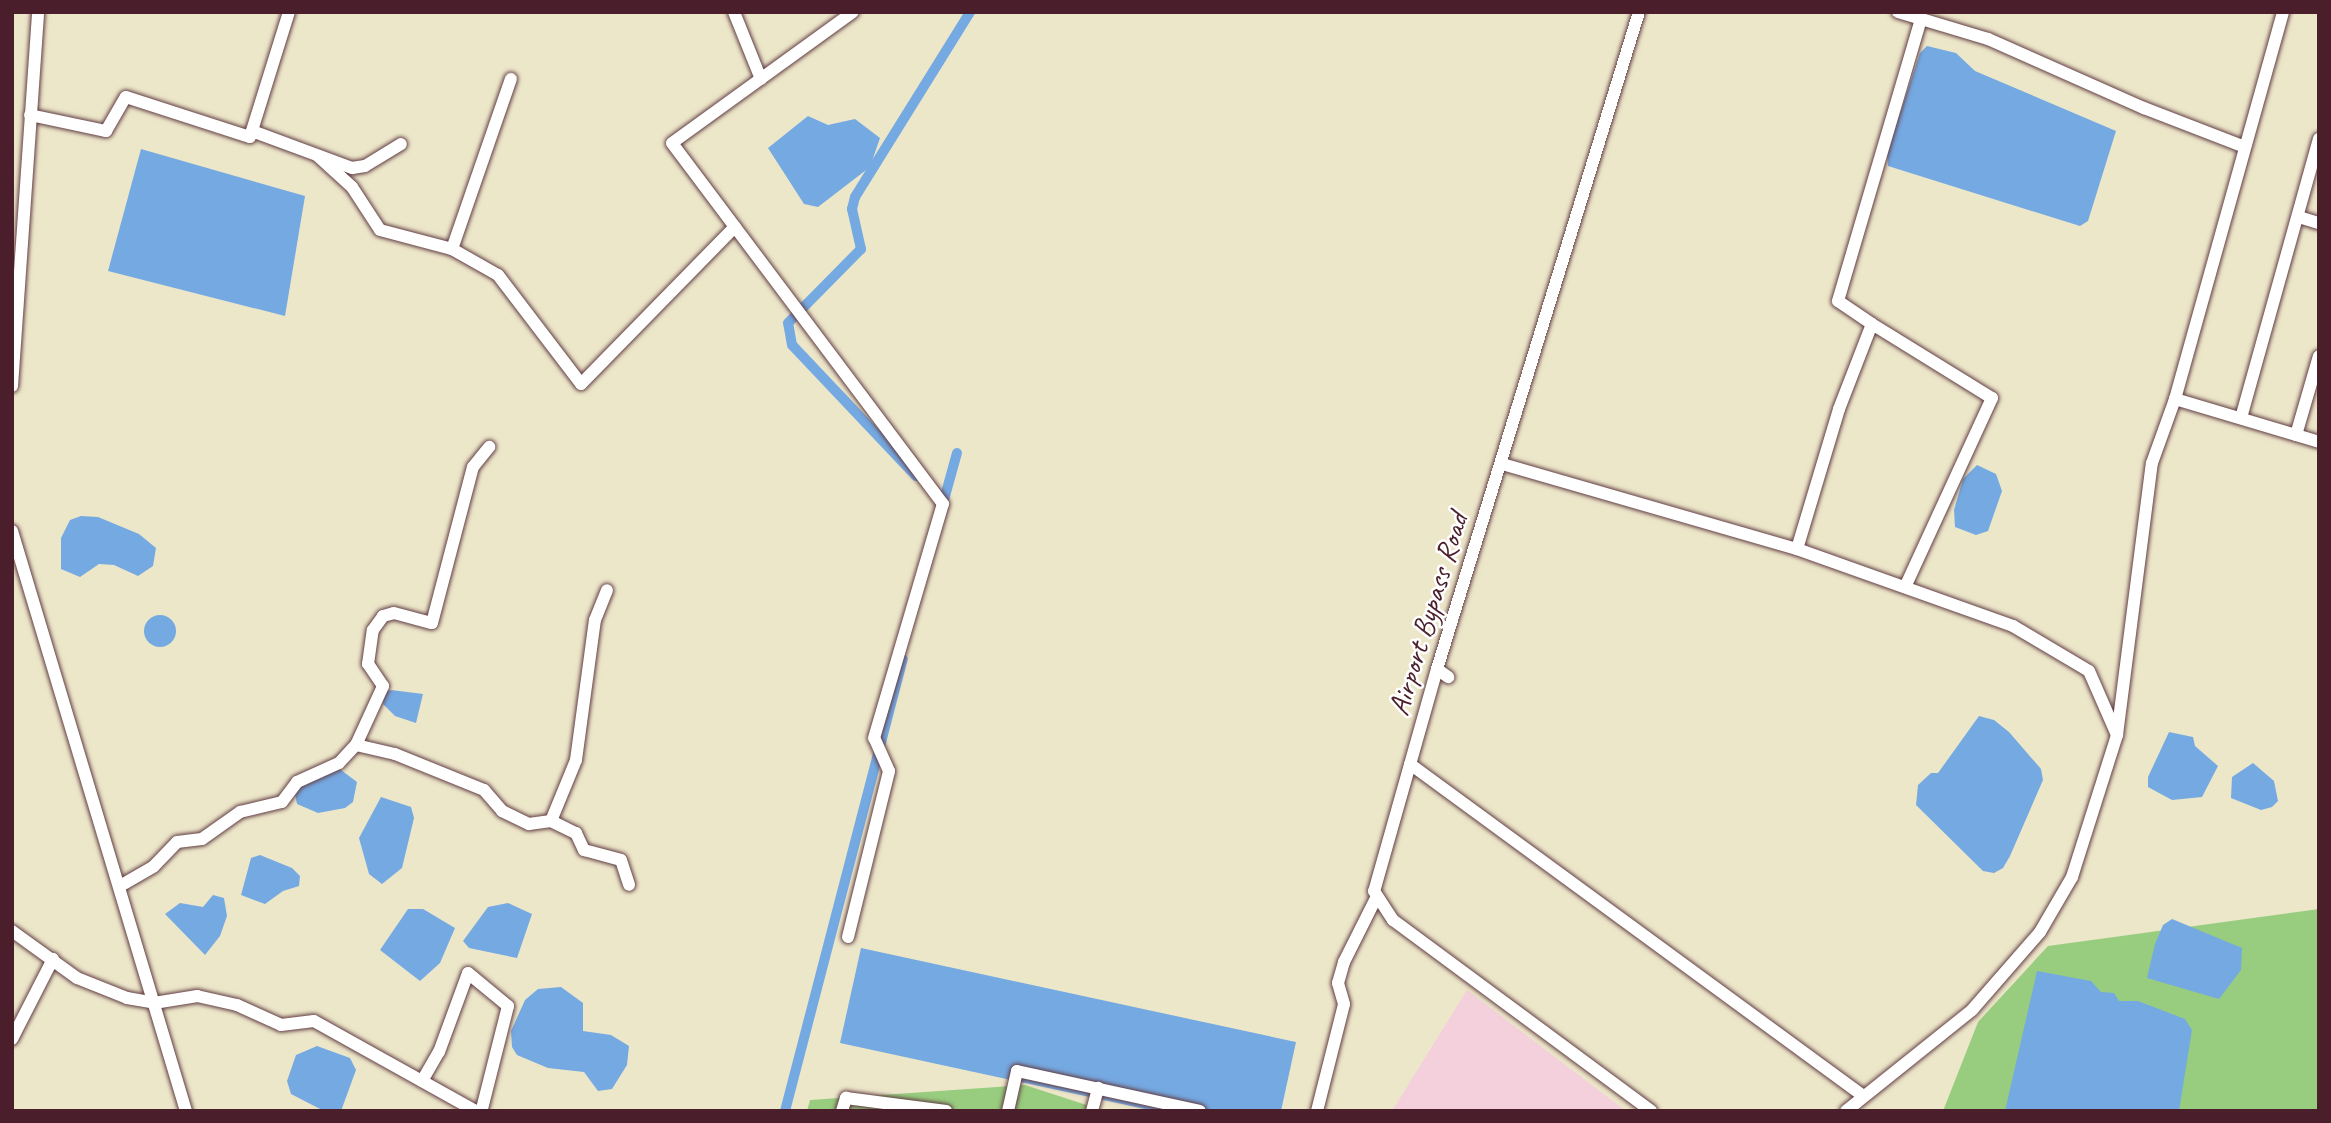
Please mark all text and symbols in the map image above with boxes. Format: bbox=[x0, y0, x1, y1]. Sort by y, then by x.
street label: Airport Bypass Road bbox=[1380, 509, 1476, 719]

